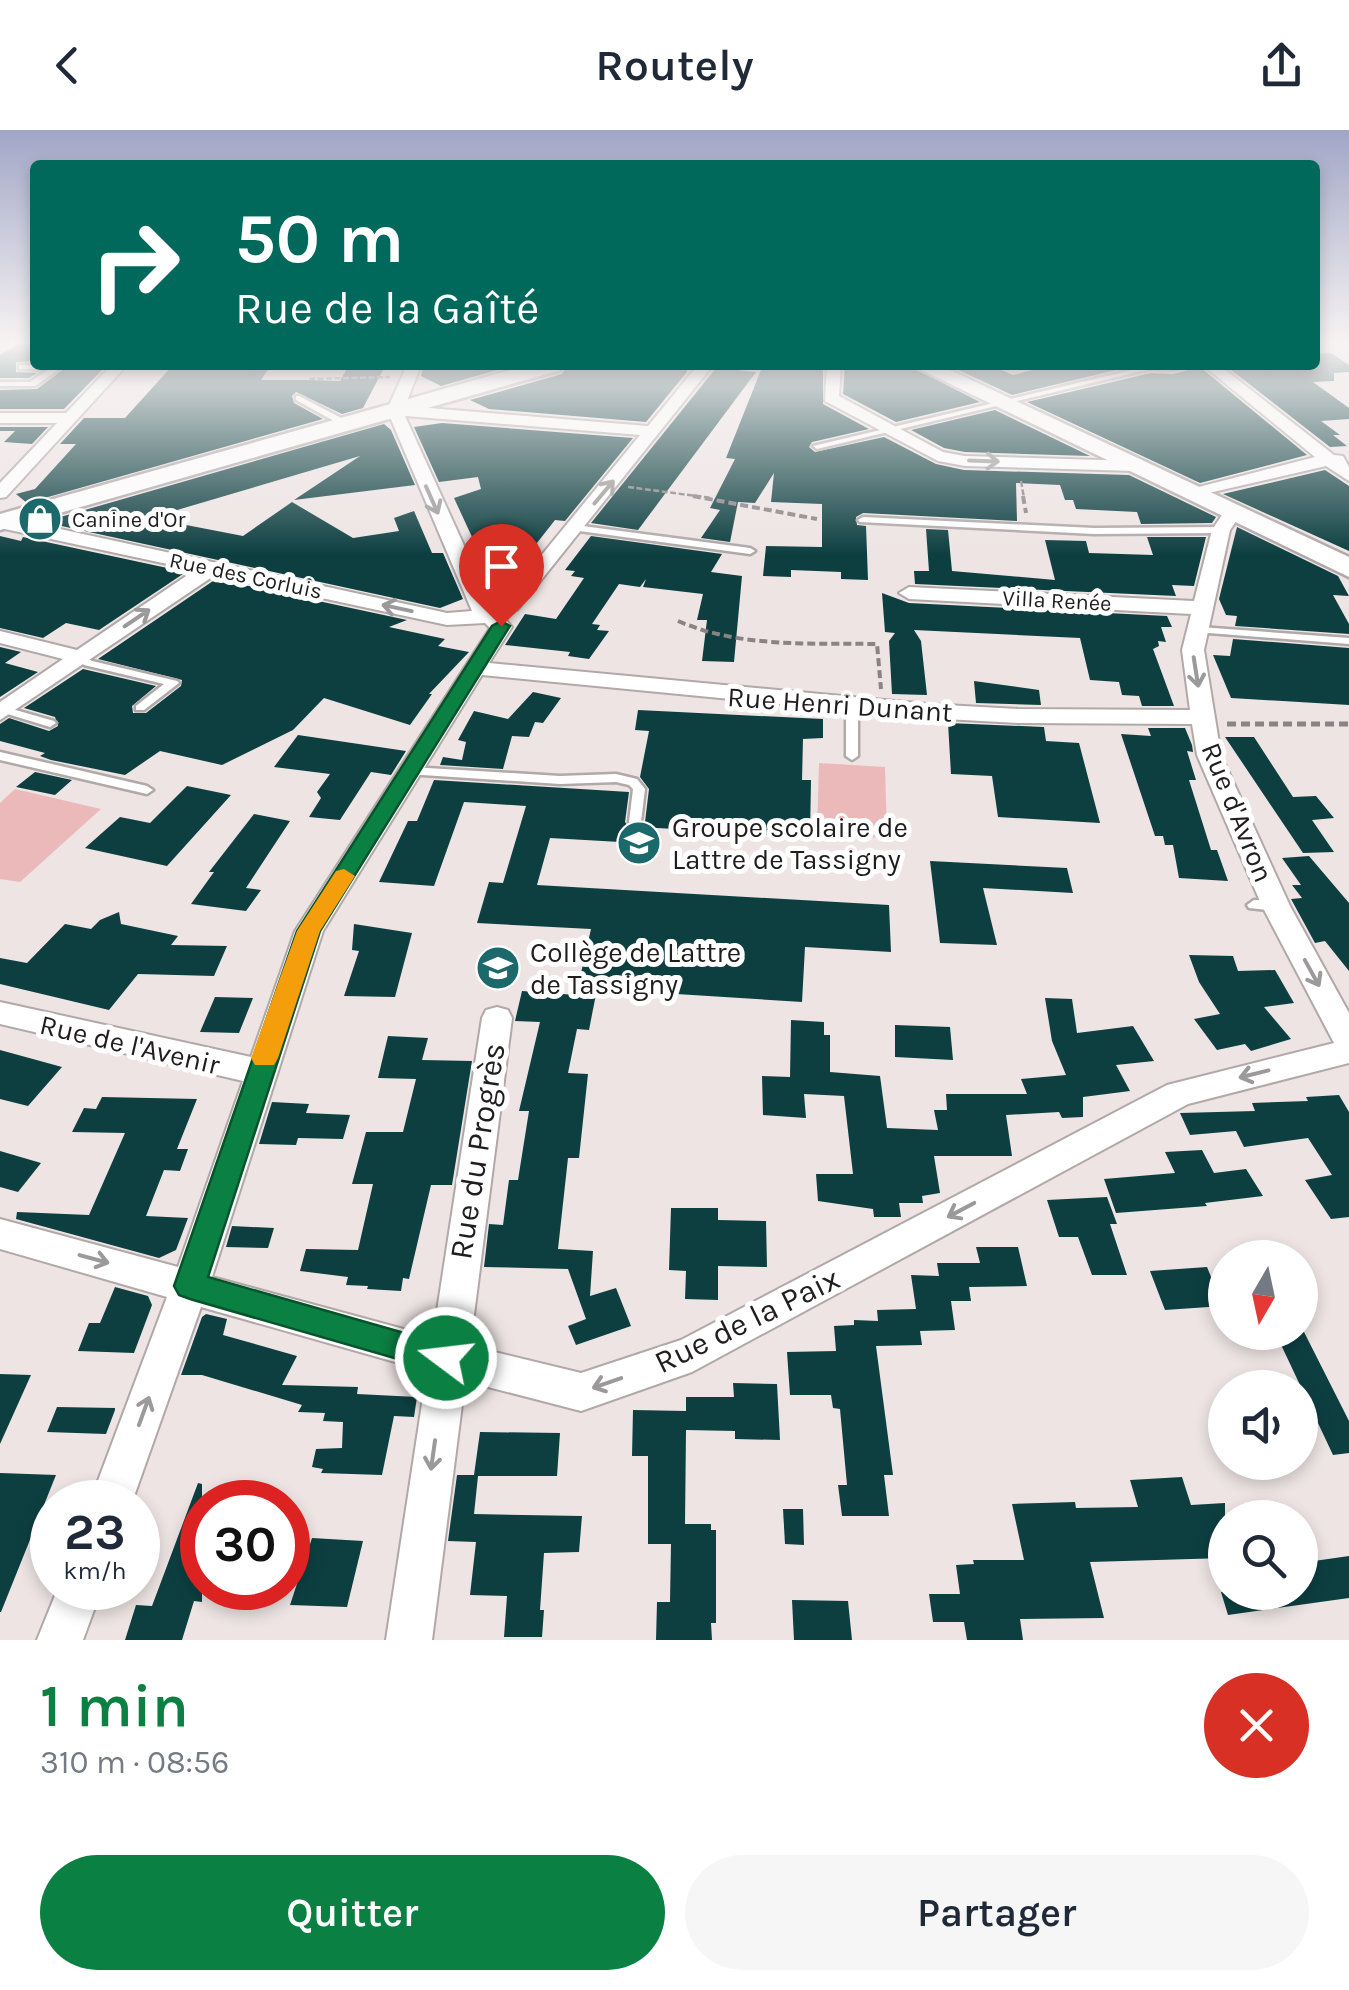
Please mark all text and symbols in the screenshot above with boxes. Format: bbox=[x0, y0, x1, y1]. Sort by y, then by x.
icon: back bbox=[40, 38, 95, 93]
icon: share bbox=[1254, 38, 1309, 93]
text: Routely bbox=[595, 39, 754, 91]
text: 50 m bbox=[235, 198, 404, 280]
icon: right bbox=[70, 200, 200, 330]
text: Rue de la Gaîté bbox=[235, 282, 539, 334]
one-way arrow bbox=[968, 452, 1000, 471]
one-way arrow bbox=[593, 480, 615, 506]
one-way arrow bbox=[424, 484, 442, 515]
shop icon: Canine d'Or bbox=[17, 496, 63, 542]
place label: Canine d'Or bbox=[72, 507, 185, 533]
pin bbox=[459, 524, 544, 627]
icon: arrive bbox=[474, 539, 529, 594]
street label: Rue des Corluis bbox=[167, 547, 325, 605]
street label: Villa Renée bbox=[1002, 585, 1112, 617]
one-way arrow bbox=[381, 597, 413, 616]
one-way arrow bbox=[123, 607, 151, 628]
one-way arrow bbox=[1188, 655, 1206, 688]
street label: Rue Henri Dunant bbox=[726, 680, 954, 729]
street label: Rue d'Avron bbox=[1195, 738, 1280, 887]
place label: Groupe scolaire de Lattre de Tassigny bbox=[672, 811, 908, 876]
school or university icon: Groupe scolaire de Lattre de Tassigny bbox=[616, 820, 662, 866]
place label: Collège de Lattre de Tassigny bbox=[530, 936, 741, 1001]
school or university icon: Collège de Lattre de Tassigny bbox=[475, 945, 521, 991]
one-way arrow bbox=[1302, 958, 1322, 987]
street label: Rue de l'Avenir bbox=[37, 1008, 224, 1081]
street label: Rue du Progrès bbox=[442, 1040, 513, 1262]
one-way arrow bbox=[1239, 1066, 1270, 1085]
one-way arrow bbox=[947, 1201, 976, 1220]
north arrow bbox=[1208, 1240, 1318, 1350]
map controls bbox=[1208, 1240, 1318, 1610]
one-way arrow bbox=[78, 1251, 109, 1270]
street label: Rue de la Paix bbox=[649, 1260, 846, 1381]
position arrow bbox=[394, 1306, 498, 1410]
button: sound bbox=[1208, 1370, 1318, 1480]
one-way arrow bbox=[592, 1375, 623, 1393]
one-way arrow bbox=[136, 1396, 154, 1427]
one-way arrow bbox=[424, 1438, 442, 1471]
speed limit sign: 30 bbox=[180, 1480, 310, 1610]
button: search bbox=[1208, 1500, 1318, 1610]
text: 23 bbox=[64, 1503, 126, 1562]
text: km/h bbox=[63, 1556, 127, 1585]
text: 1 min bbox=[40, 1671, 189, 1741]
button: close bbox=[1204, 1673, 1309, 1778]
text: 310 m · 08:56 bbox=[40, 1744, 229, 1781]
button: Quitter bbox=[40, 1855, 665, 1970]
button: Partager bbox=[685, 1855, 1309, 1970]

